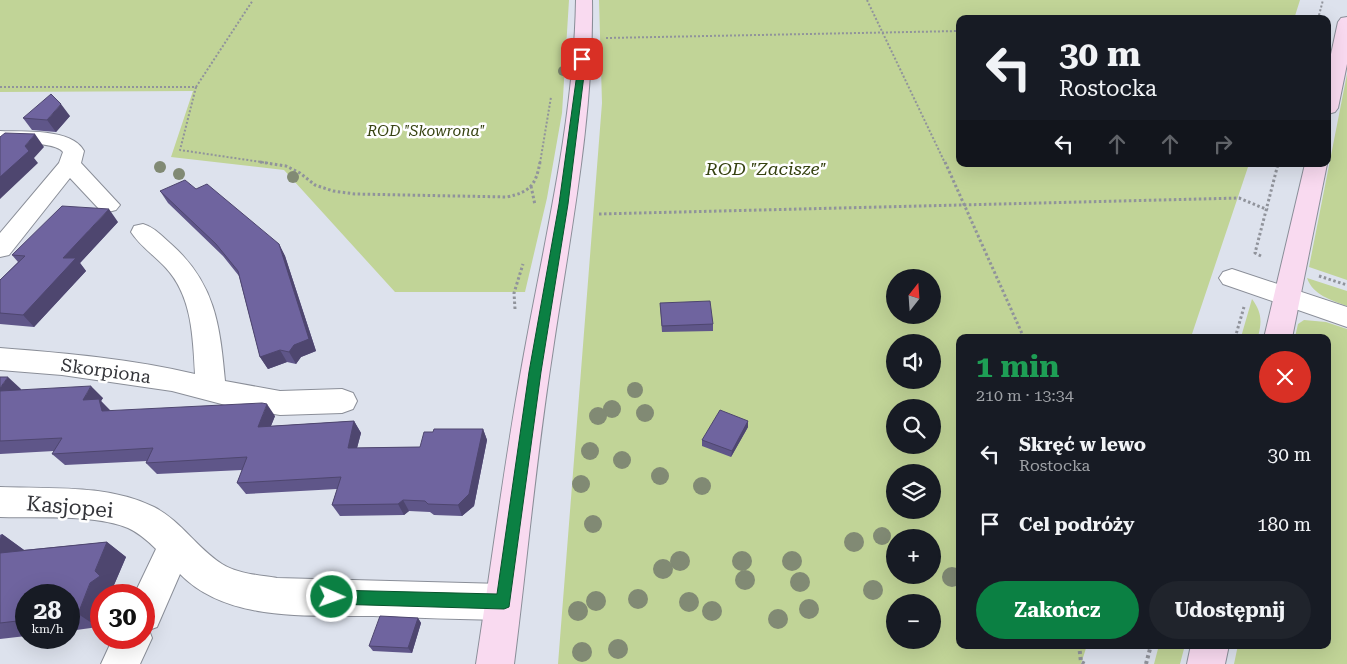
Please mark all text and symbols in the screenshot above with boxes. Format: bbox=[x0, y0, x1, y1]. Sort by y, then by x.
text: 30 m bbox=[1059, 34, 1141, 75]
icon: left bbox=[976, 35, 1041, 100]
pin bbox=[561, 38, 603, 80]
icon: arrive bbox=[568, 45, 596, 73]
text: Rostocka bbox=[1059, 76, 1157, 101]
park label: ROD "Skowrona" bbox=[366, 122, 485, 140]
icon: left bbox=[1050, 130, 1078, 158]
icon: ahead bbox=[1103, 130, 1131, 158]
icon: ahead bbox=[1156, 130, 1184, 158]
icon: right bbox=[1209, 130, 1237, 158]
park label: ROD "Zacisze" bbox=[704, 158, 827, 179]
north arrow bbox=[886, 269, 941, 324]
map controls bbox=[886, 269, 941, 649]
button: sound bbox=[886, 334, 941, 389]
text: 1 min bbox=[976, 349, 1059, 384]
button: close bbox=[1259, 351, 1311, 403]
street label: Skorpiona bbox=[60, 354, 153, 387]
text: 210 m · 13:34 bbox=[976, 386, 1074, 405]
button: search bbox=[886, 399, 941, 454]
text: Skręć w lewo bbox=[1019, 433, 1146, 456]
icon: left bbox=[976, 440, 1004, 468]
text: 30 m bbox=[1268, 443, 1311, 466]
text: Rostocka bbox=[1019, 456, 1090, 475]
button: layers bbox=[886, 464, 941, 519]
street label: Kasjopei bbox=[25, 491, 115, 523]
icon: arrive bbox=[976, 510, 1004, 538]
text: Cel podróży bbox=[1019, 513, 1134, 536]
text: 180 m bbox=[1257, 513, 1311, 536]
button: + bbox=[886, 529, 941, 584]
position arrow bbox=[305, 570, 357, 622]
button: Zakończ bbox=[976, 581, 1139, 639]
button: Udostępnij bbox=[1149, 581, 1311, 639]
speed limit sign: 30 bbox=[90, 584, 155, 649]
button: − bbox=[886, 594, 941, 649]
text: 28 bbox=[33, 596, 62, 625]
text: km/h bbox=[31, 622, 64, 636]

